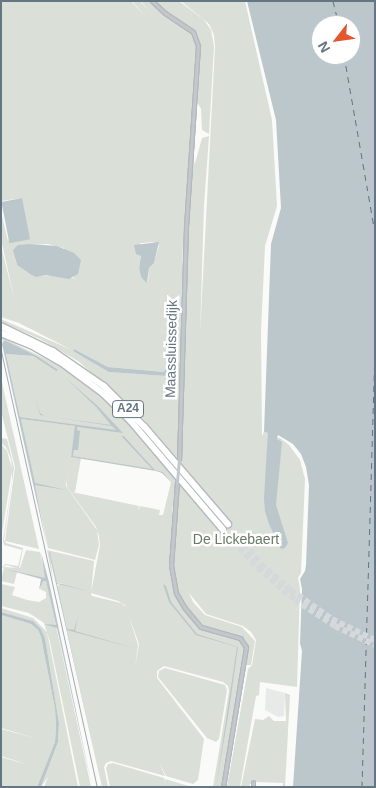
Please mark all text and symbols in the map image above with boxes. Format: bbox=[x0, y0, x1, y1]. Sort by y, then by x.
north arrow bbox=[311, 15, 361, 65]
text: N bbox=[314, 39, 333, 55]
street label: Maassluissedijk bbox=[162, 300, 180, 398]
road number: A24 bbox=[112, 399, 144, 418]
park label: De Lickebaert bbox=[193, 531, 279, 547]

